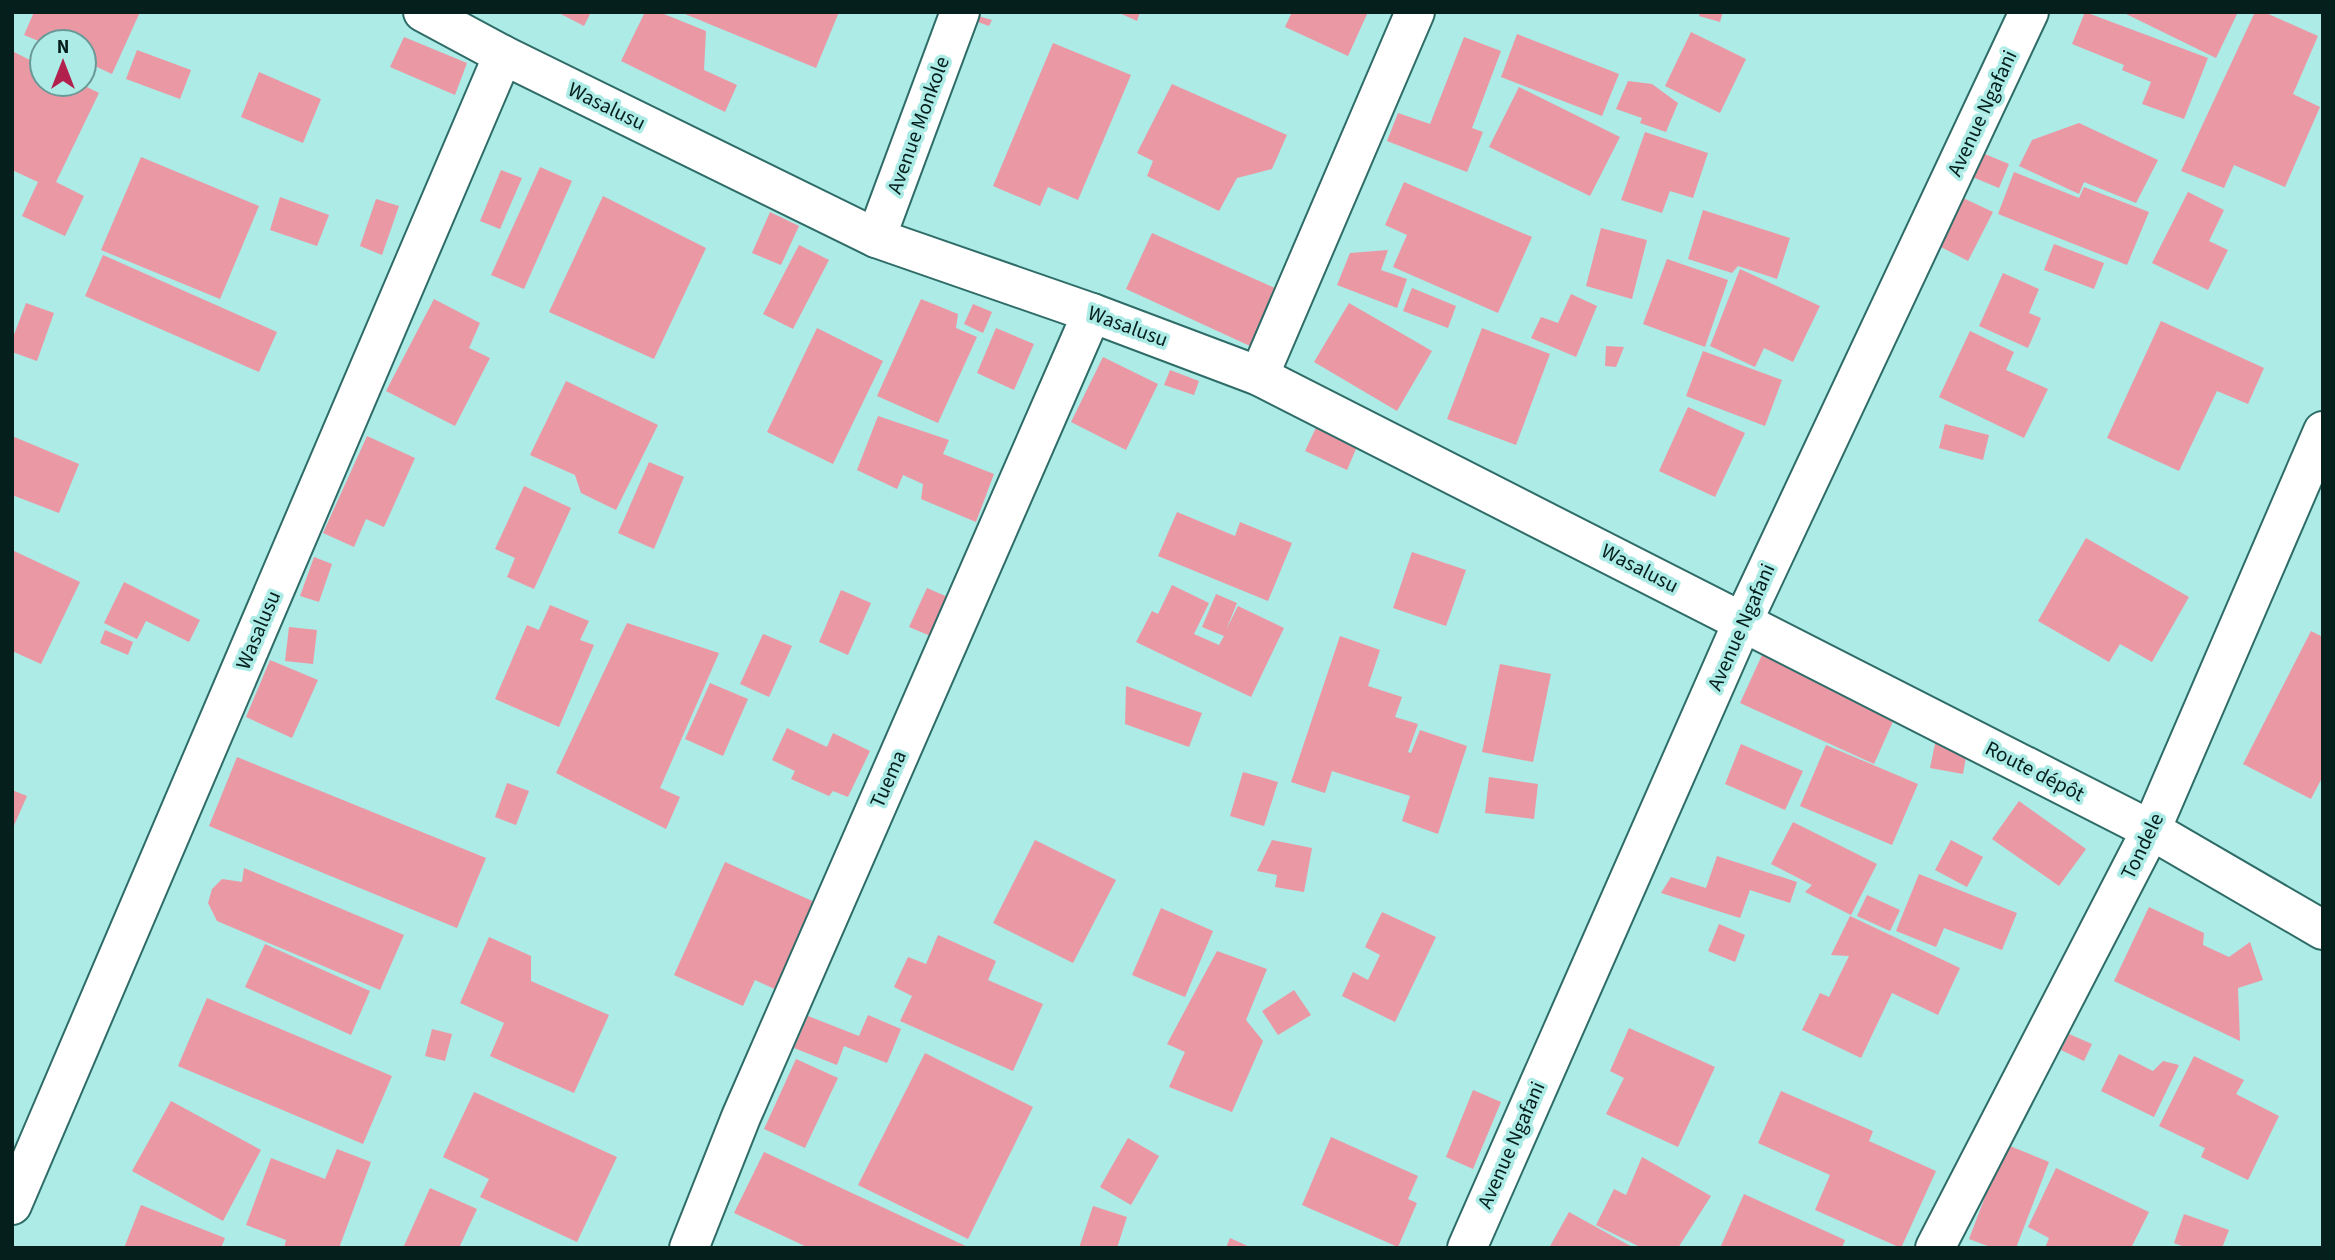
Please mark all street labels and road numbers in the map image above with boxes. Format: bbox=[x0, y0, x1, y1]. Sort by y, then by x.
street label: Avenue Ngafani bbox=[1940, 45, 2024, 181]
street label: Avenue Monkole bbox=[879, 52, 957, 198]
street label: Wasalusu bbox=[563, 74, 651, 138]
street label: Wasalusu bbox=[1084, 298, 1172, 354]
street label: Wasalusu bbox=[1596, 536, 1684, 600]
street label: Avenue Ngafani bbox=[1700, 559, 1782, 695]
street label: Wasalusu bbox=[228, 586, 288, 674]
street label: Route dépôt bbox=[1980, 733, 2090, 809]
street label: Tuema bbox=[862, 745, 914, 813]
street label: Tondele bbox=[2113, 808, 2171, 884]
street label: Avenue Ngafani bbox=[1470, 1077, 1552, 1213]

